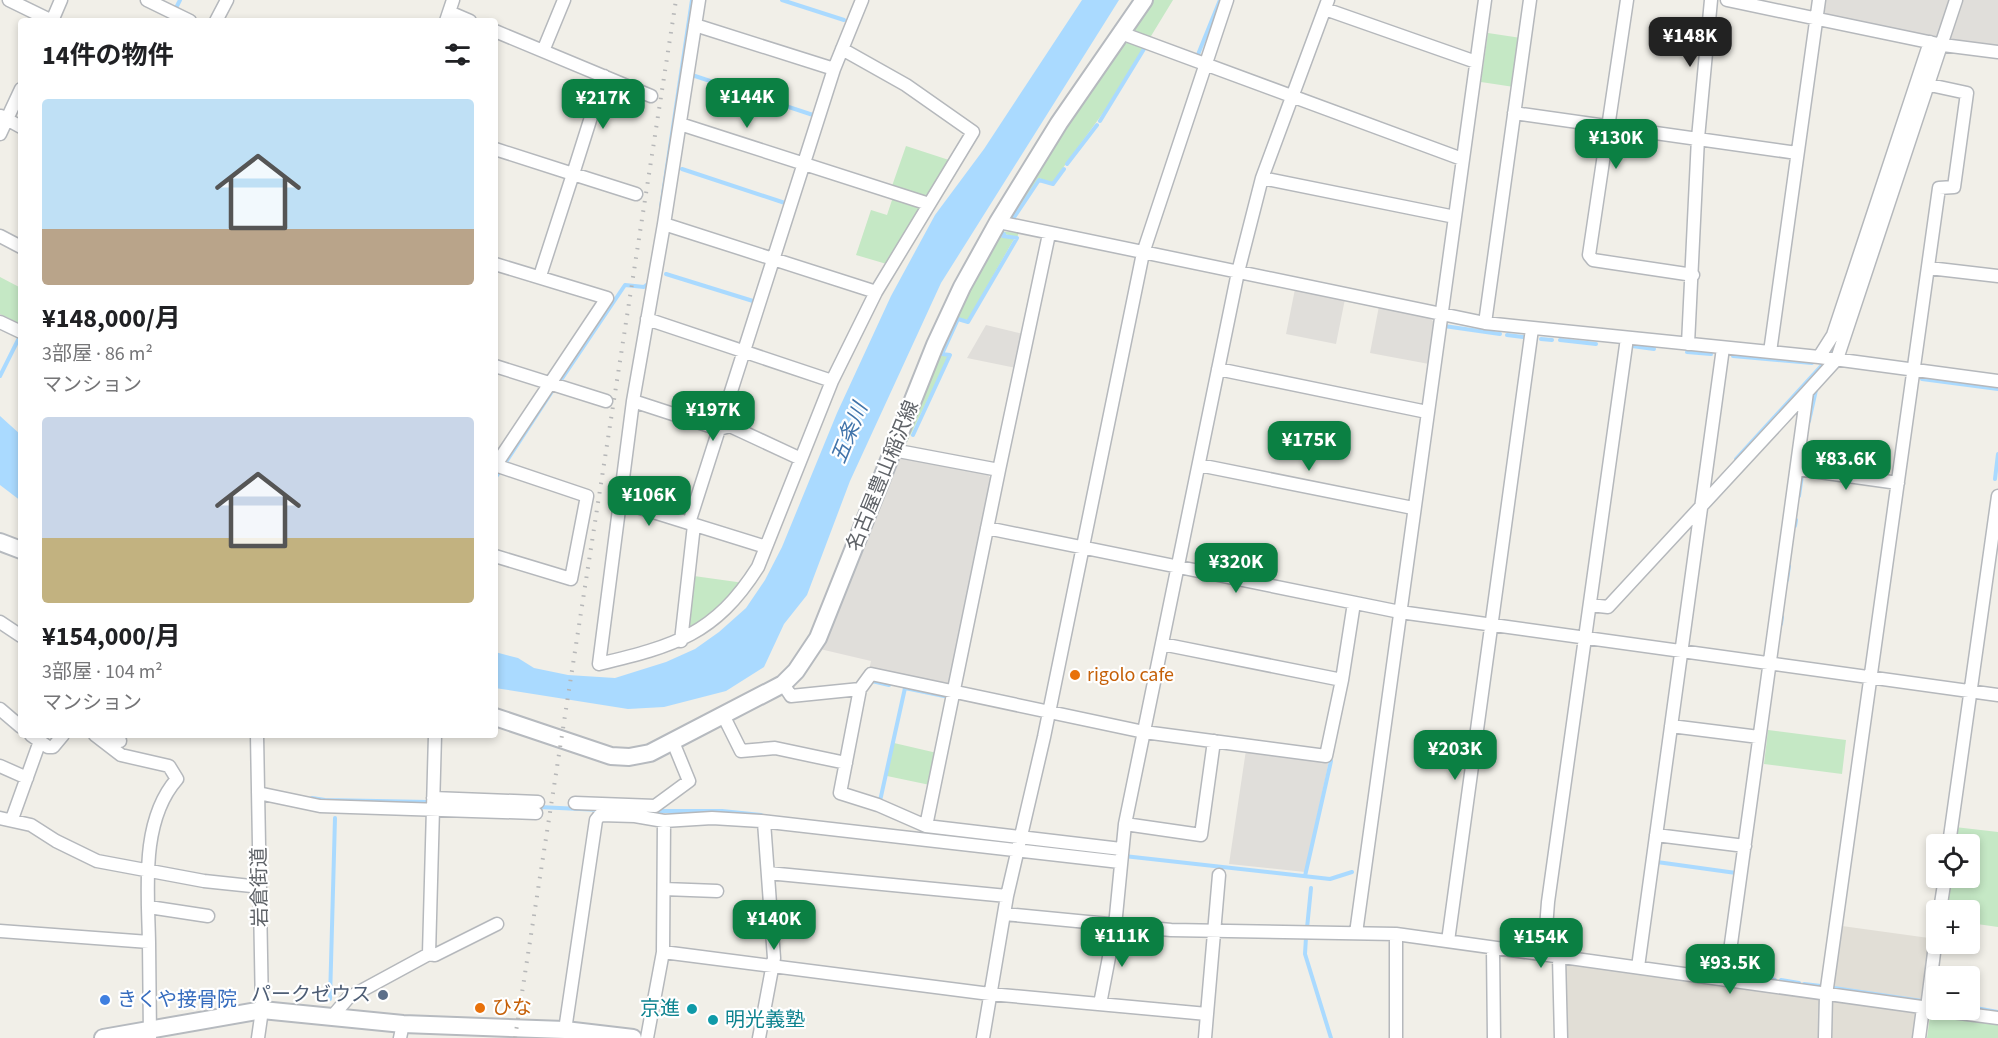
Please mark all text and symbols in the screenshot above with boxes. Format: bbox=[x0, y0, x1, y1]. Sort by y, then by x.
pin: ¥148K bbox=[1648, 17, 1732, 68]
text: ¥148K bbox=[1663, 22, 1717, 50]
text: 14件の物件 bbox=[42, 37, 173, 74]
icon: filters bbox=[441, 38, 474, 71]
pin: ¥144K bbox=[705, 78, 789, 129]
pin: ¥217K bbox=[561, 79, 645, 130]
text: ¥144K bbox=[720, 83, 774, 111]
text: ¥217K bbox=[576, 84, 630, 112]
pin: ¥130K bbox=[1574, 119, 1658, 170]
text: ¥130K bbox=[1589, 124, 1643, 152]
icon: home bbox=[204, 138, 312, 246]
text: ¥148,000/月 bbox=[42, 300, 181, 337]
text: 3部屋 · 86 m² bbox=[42, 340, 153, 368]
text: マンション bbox=[42, 371, 142, 399]
pin: ¥197K bbox=[671, 391, 755, 442]
text: ¥197K bbox=[686, 396, 740, 424]
water label: 五条川 bbox=[823, 396, 875, 468]
street label: 名古屋豊山稲沢線 bbox=[840, 397, 926, 555]
pin: ¥175K bbox=[1267, 421, 1351, 472]
text: ¥175K bbox=[1282, 426, 1336, 454]
pin: ¥83.6K bbox=[1797, 440, 1895, 491]
text: ¥83.6K bbox=[1816, 445, 1876, 473]
icon: home bbox=[204, 456, 312, 564]
pin: ¥106K bbox=[607, 476, 691, 527]
text: ¥106K bbox=[622, 481, 676, 509]
pin: ¥320K bbox=[1194, 543, 1278, 594]
text: ¥320K bbox=[1209, 548, 1263, 576]
text: ¥154,000/月 bbox=[42, 618, 181, 655]
text: 3部屋 · 104 m² bbox=[42, 658, 163, 686]
place label: rigolo cafe bbox=[1087, 661, 1174, 689]
marker: rigolo cafe bbox=[1068, 668, 1082, 682]
text: マンション bbox=[42, 689, 142, 717]
pin: ¥203K bbox=[1413, 730, 1497, 781]
text: ¥203K bbox=[1428, 735, 1482, 763]
map controls bbox=[1926, 834, 1980, 1020]
button: locate bbox=[1926, 834, 1980, 888]
street label: 岩倉街道 bbox=[245, 847, 275, 927]
pin: ¥140K bbox=[732, 900, 816, 951]
button: + bbox=[1926, 900, 1980, 954]
text: ¥140K bbox=[747, 905, 801, 933]
pin: ¥111K bbox=[1080, 917, 1164, 968]
pin: ¥154K bbox=[1499, 918, 1583, 969]
text: ¥111K bbox=[1095, 922, 1149, 950]
text: ¥154K bbox=[1514, 923, 1568, 951]
pin: ¥93.5K bbox=[1681, 944, 1779, 995]
text: ¥93.5K bbox=[1700, 949, 1760, 977]
button: − bbox=[1926, 966, 1980, 1020]
place label: パークゼウス bbox=[251, 981, 371, 1009]
place label: きくや接骨院 bbox=[117, 986, 237, 1014]
marker: パークゼウス bbox=[376, 988, 390, 1002]
marker: きくや接骨院 bbox=[98, 993, 112, 1007]
place label: ひな bbox=[492, 994, 532, 1022]
place label: 京進 bbox=[640, 995, 680, 1023]
marker: ひな bbox=[473, 1001, 487, 1015]
marker: 京進 bbox=[685, 1002, 699, 1016]
place label: 明光義塾 bbox=[725, 1006, 805, 1034]
marker: 明光義塾 bbox=[706, 1013, 720, 1027]

